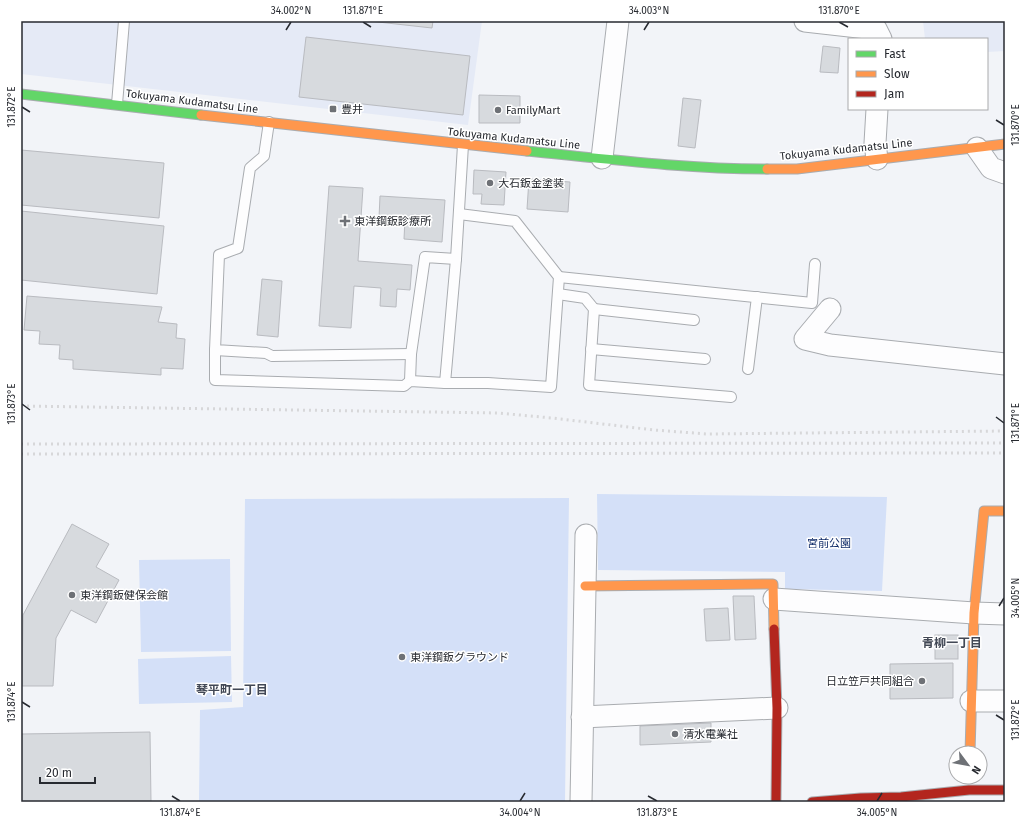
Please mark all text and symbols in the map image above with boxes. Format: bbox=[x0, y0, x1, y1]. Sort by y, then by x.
text: 34.002°N bbox=[271, 5, 311, 17]
text: 131.871°E bbox=[343, 5, 383, 17]
text: 34.003°N bbox=[629, 5, 669, 17]
text: 131.870°E bbox=[818, 5, 860, 17]
legend bbox=[848, 38, 988, 110]
text: Fast bbox=[884, 47, 906, 61]
text: Slow bbox=[884, 67, 910, 81]
text: 131.872°E bbox=[6, 87, 18, 127]
street label: Tokuyama Kudamatsu Line bbox=[125, 87, 259, 116]
text: Jam bbox=[884, 87, 904, 101]
place label: 豊井 bbox=[341, 103, 363, 116]
marker: 豊井 bbox=[328, 104, 338, 114]
place label: FamilyMart bbox=[506, 104, 561, 117]
text: 131.870°E bbox=[1010, 104, 1022, 146]
marker: FamilyMart bbox=[493, 105, 503, 115]
street label: Tokuyama Kudamatsu Line bbox=[447, 125, 581, 152]
street label: Tokuyama Kudamatsu Line bbox=[779, 136, 913, 163]
place label: 大石鈑金塗装 bbox=[498, 177, 564, 190]
marker: 大石鈑金塗装 bbox=[485, 178, 495, 188]
marker: 東洋鋼鈑診療所 bbox=[339, 215, 351, 227]
place label: 東洋鋼鈑診療所 bbox=[354, 215, 432, 228]
text: 131.873°E bbox=[6, 383, 18, 425]
text: 131.871°E bbox=[1010, 403, 1022, 443]
park label: 宮前公園 bbox=[807, 537, 851, 550]
text: 34.005°N bbox=[1010, 578, 1022, 618]
place label: 東洋鋼鈑健保会館 bbox=[80, 589, 168, 602]
marker: 東洋鋼鈑健保会館 bbox=[67, 590, 77, 600]
district label: 青柳一丁目 bbox=[922, 636, 982, 650]
place label: 東洋鋼鈑グラウンド bbox=[410, 651, 509, 664]
marker: 東洋鋼鈑グラウンド bbox=[397, 652, 407, 662]
place label: 日立笠戸共同組合 bbox=[826, 675, 914, 688]
marker: 日立笠戸共同組合 bbox=[917, 676, 927, 686]
text: 131.874°E bbox=[6, 681, 18, 723]
district label: 琴平町一丁目 bbox=[196, 683, 268, 697]
text: 131.872°E bbox=[1010, 700, 1022, 740]
place label: 清水電業社 bbox=[683, 728, 738, 741]
marker: 清水電業社 bbox=[670, 729, 680, 739]
north arrow bbox=[948, 745, 988, 785]
scale bar bbox=[40, 759, 95, 785]
text: N bbox=[969, 763, 984, 777]
text: 20 m bbox=[46, 766, 72, 780]
text: 131.874°E bbox=[159, 807, 201, 819]
text: 34.004°N bbox=[499, 807, 541, 819]
text: 131.873°E bbox=[636, 807, 678, 819]
text: 34.005°N bbox=[857, 807, 897, 819]

